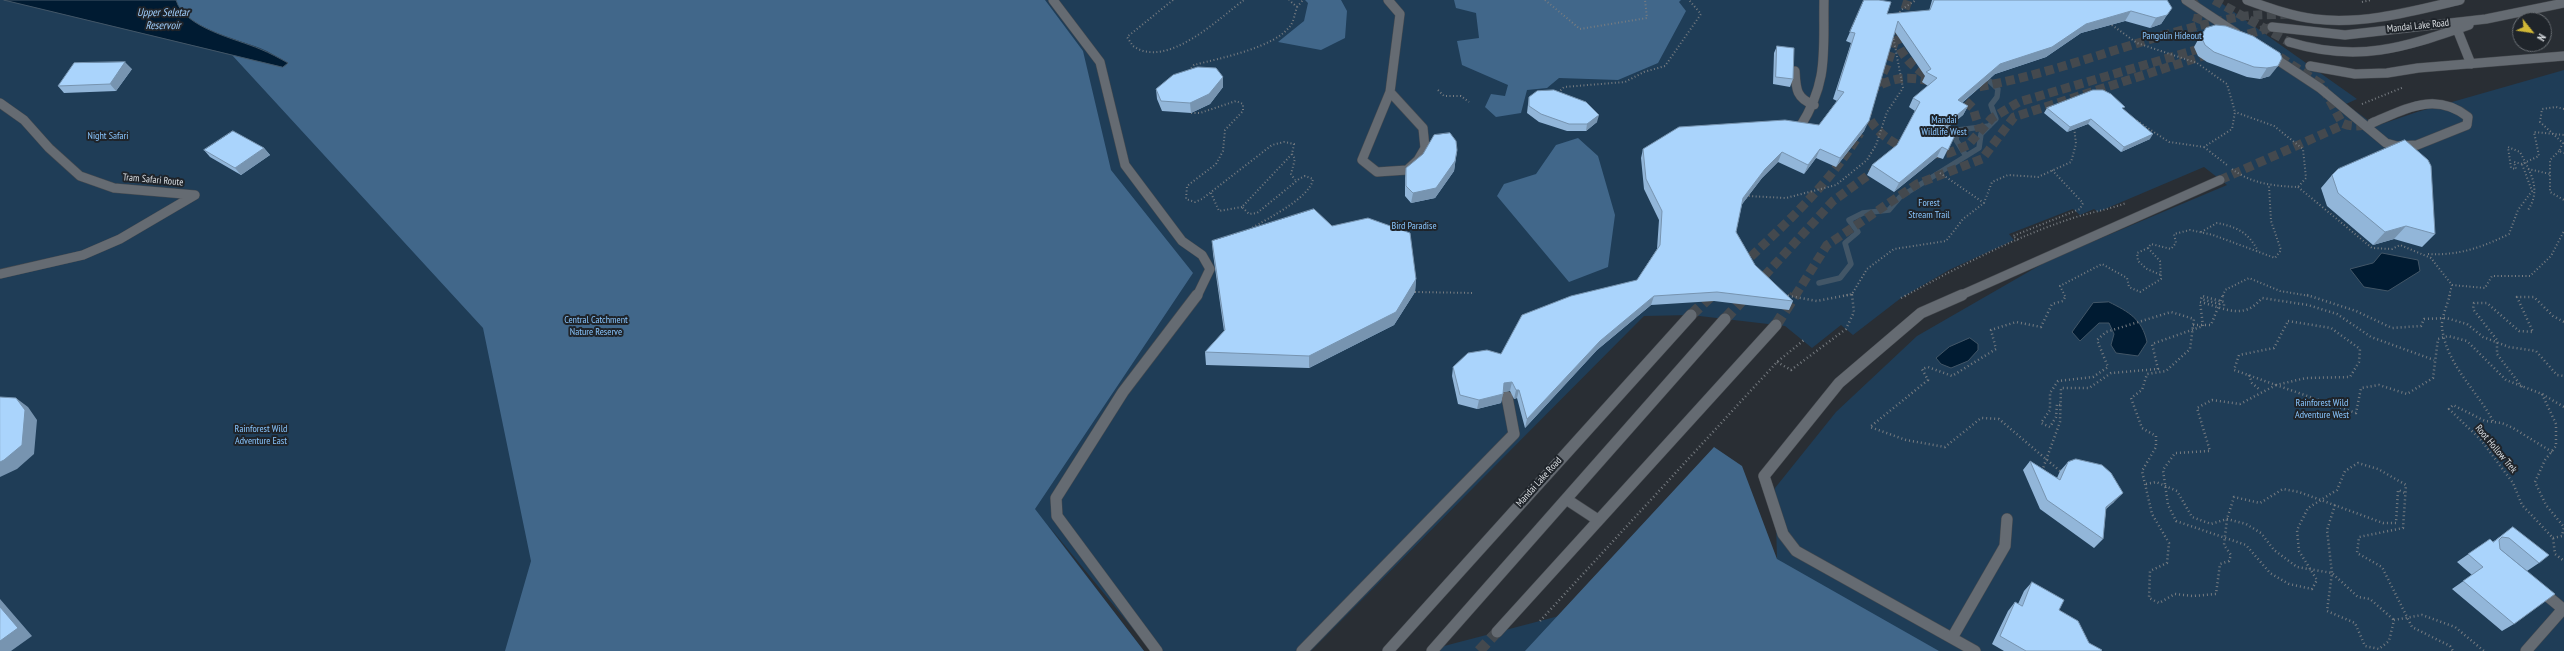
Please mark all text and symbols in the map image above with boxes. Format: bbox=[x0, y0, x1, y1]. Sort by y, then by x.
water label: Upper Seletar Reservoir bbox=[137, 6, 189, 32]
north arrow bbox=[2512, 12, 2552, 52]
street label: Mandai Lake Road bbox=[2386, 17, 2450, 35]
park label: Pangolin Hideout bbox=[2142, 30, 2202, 42]
text: N bbox=[2534, 31, 2549, 44]
park label: Mandai Wildlife West bbox=[1921, 114, 1967, 138]
park label: Night Safari bbox=[88, 130, 128, 142]
street label: Tram Safari Route bbox=[122, 171, 184, 189]
park label: Forest Stream Trail bbox=[1908, 197, 1950, 220]
park label: Bird Paradise bbox=[1391, 220, 1437, 232]
park label: Central Catchment Nature Reserve bbox=[564, 314, 628, 338]
park label: Rainforest Wild Adventure West bbox=[2295, 397, 2349, 420]
park label: Rainforest Wild Adventure East bbox=[235, 423, 287, 446]
street label: Root Hollow Trek bbox=[2472, 423, 2520, 475]
street label: Mandai Lake Road bbox=[1514, 455, 1564, 509]

